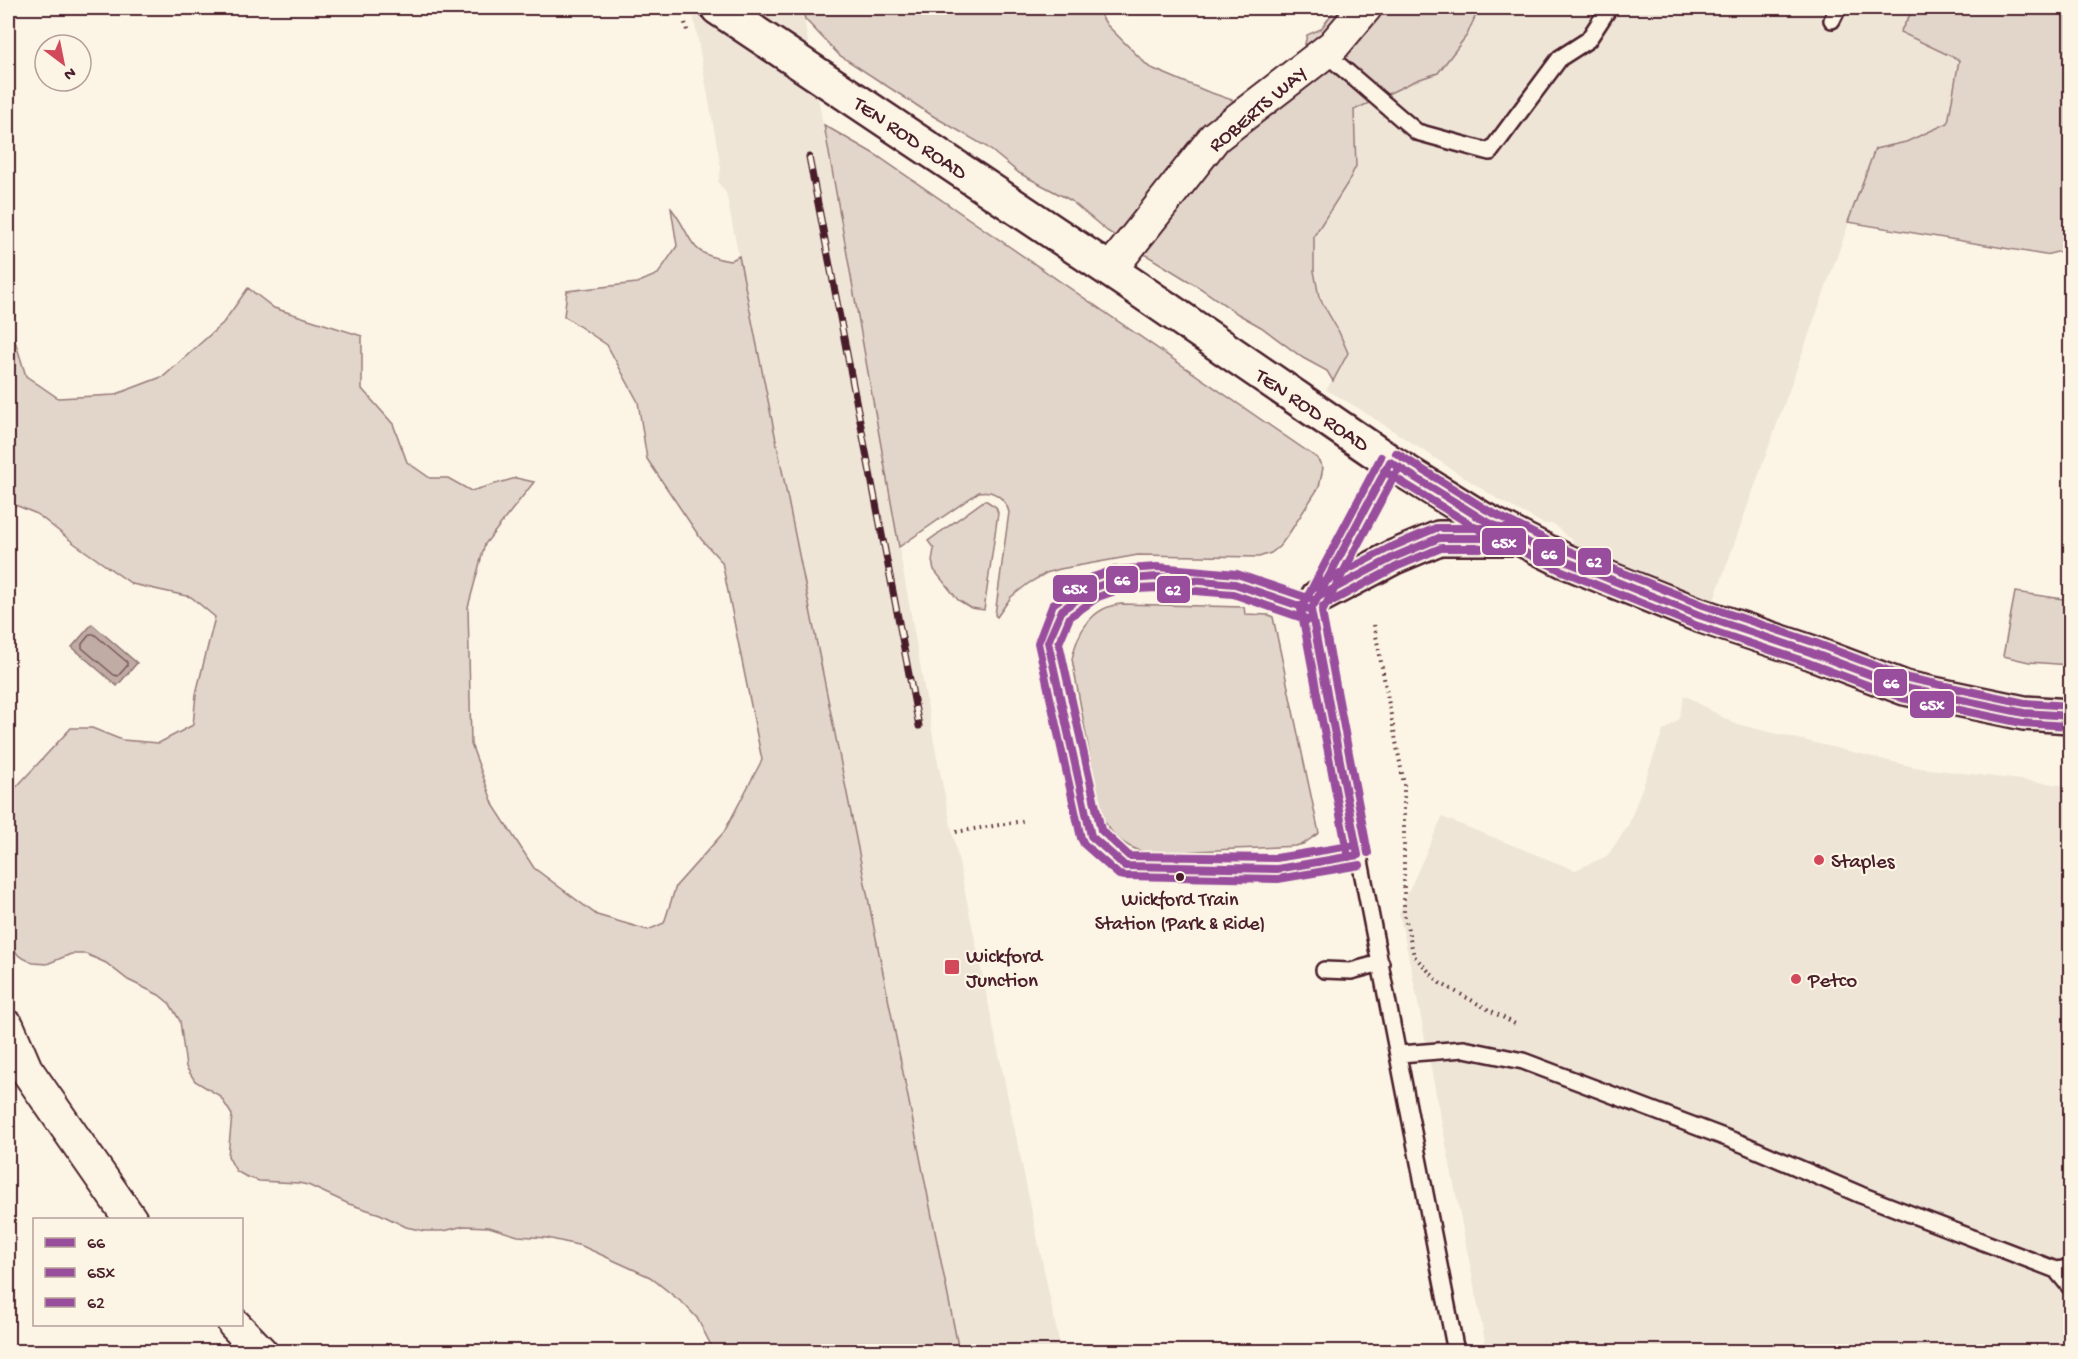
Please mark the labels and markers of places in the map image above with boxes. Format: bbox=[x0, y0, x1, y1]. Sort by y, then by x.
place label: Staples bbox=[1831, 851, 1896, 876]
marker: Staples bbox=[1812, 853, 1826, 867]
marker: Wickford Train Station (Park & Ride) bbox=[1174, 871, 1186, 883]
place label: Wickford Train Station (Park & Ride) bbox=[1095, 890, 1265, 937]
place label: Wickford Junction bbox=[966, 946, 1044, 995]
marker: Wickford Junction bbox=[943, 958, 961, 976]
place label: Petco bbox=[1807, 970, 1857, 995]
marker: Petco bbox=[1789, 972, 1803, 986]

